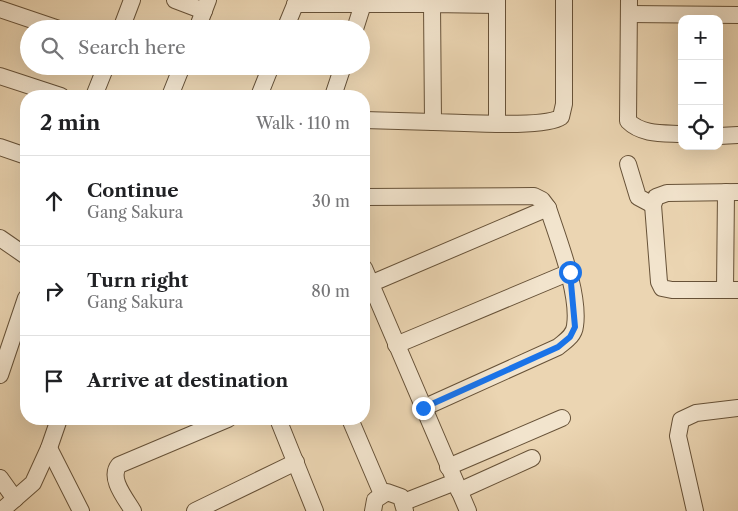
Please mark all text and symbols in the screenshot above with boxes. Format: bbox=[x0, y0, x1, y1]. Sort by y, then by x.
map controls bbox=[678, 15, 723, 150]
button: + bbox=[678, 15, 723, 60]
search box bbox=[20, 20, 370, 75]
icon: search bbox=[38, 34, 66, 62]
text: Search here bbox=[78, 36, 186, 59]
button: − bbox=[678, 60, 723, 105]
button: locate bbox=[678, 105, 723, 150]
text: 2 min bbox=[40, 110, 100, 135]
text: Walk · 110 m bbox=[256, 113, 350, 133]
text: Continue bbox=[87, 179, 179, 202]
icon: ahead bbox=[40, 187, 68, 215]
text: 30 m bbox=[312, 191, 350, 211]
text: Gang Sakura bbox=[87, 202, 183, 222]
route start bbox=[559, 261, 582, 284]
text: Turn right bbox=[87, 269, 188, 292]
icon: right bbox=[40, 277, 68, 305]
text: 80 m bbox=[311, 281, 350, 301]
text: Gang Sakura bbox=[87, 292, 183, 312]
icon: arrive bbox=[40, 367, 68, 395]
text: Arrive at destination bbox=[87, 369, 288, 392]
route end bbox=[412, 397, 435, 420]

